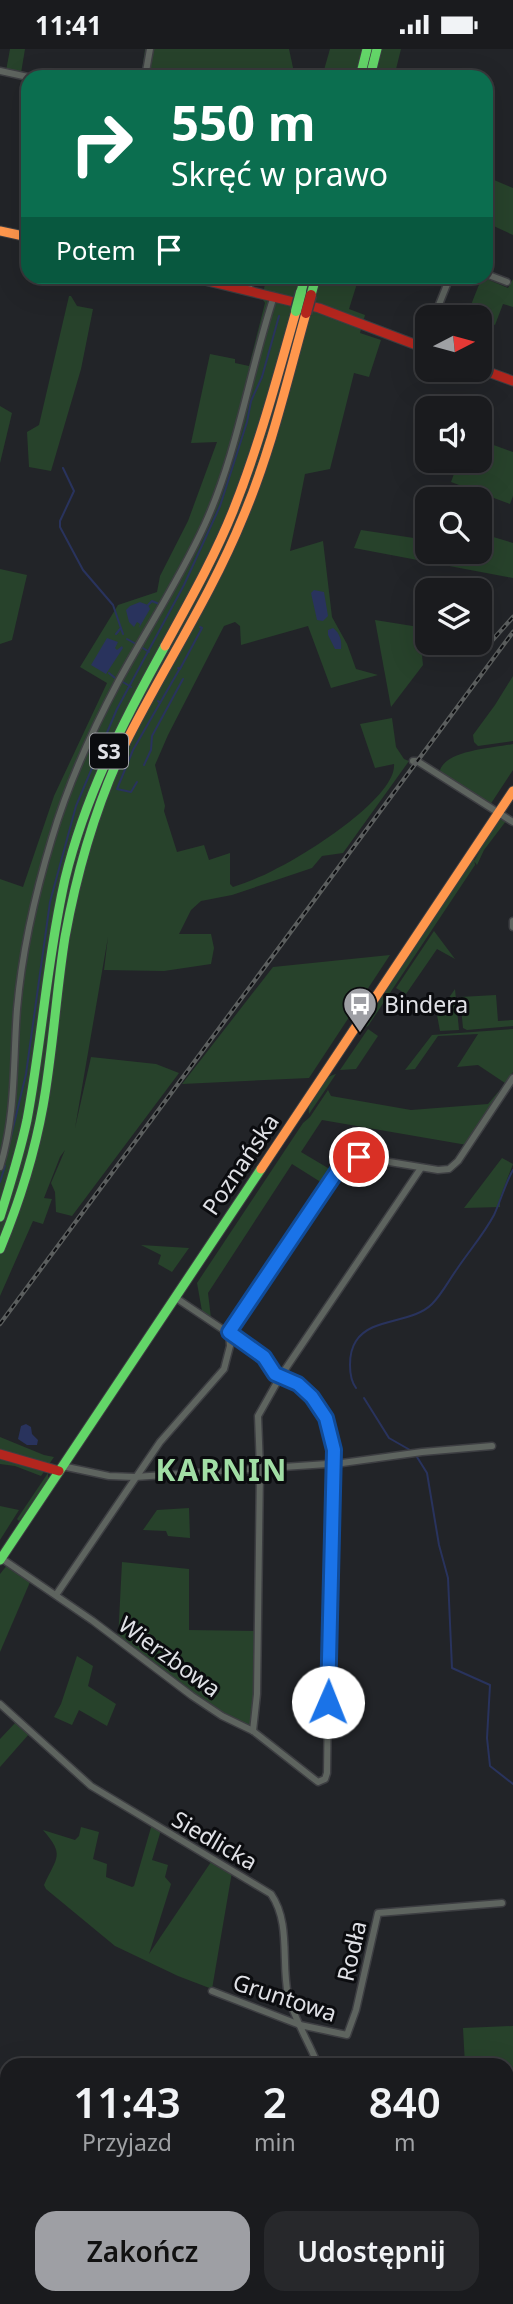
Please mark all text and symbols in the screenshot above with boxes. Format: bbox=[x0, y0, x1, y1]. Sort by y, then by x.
text: 11:41 bbox=[35, 7, 102, 43]
text: 550 m bbox=[171, 89, 316, 155]
icon: right bbox=[56, 98, 147, 189]
text: Skręć w prawo bbox=[171, 152, 388, 195]
icon: arrive bbox=[150, 231, 188, 269]
text: Potem bbox=[56, 232, 136, 268]
north arrow bbox=[415, 305, 492, 381]
map controls bbox=[415, 305, 492, 655]
button: sound bbox=[415, 396, 492, 473]
button: search bbox=[415, 487, 492, 564]
button: layers bbox=[415, 578, 492, 655]
road number: S3 bbox=[90, 733, 128, 769]
bus stop icon: Bindera bbox=[341, 985, 379, 1034]
place label: Bindera bbox=[384, 988, 468, 1020]
street label: Poznańska bbox=[194, 1107, 286, 1221]
pin bbox=[329, 1127, 389, 1187]
icon: arrive bbox=[340, 1138, 378, 1176]
district label: KARNIN bbox=[156, 1449, 288, 1490]
street label: Wierzbowa bbox=[112, 1608, 228, 1704]
position arrow bbox=[291, 1665, 365, 1739]
street label: Siedlicka bbox=[166, 1803, 264, 1877]
street label: Rodła bbox=[329, 1918, 373, 1984]
street label: Gruntowa bbox=[229, 1965, 341, 2029]
text: 11:43 bbox=[73, 2073, 181, 2130]
text: 2 bbox=[263, 2073, 287, 2130]
text: 840 bbox=[369, 2073, 441, 2130]
text: Przyjazd bbox=[82, 2126, 172, 2158]
text: min bbox=[254, 2126, 296, 2158]
text: m bbox=[394, 2126, 416, 2158]
button: Zakończ bbox=[35, 2211, 250, 2291]
button: Udostępnij bbox=[264, 2211, 479, 2291]

